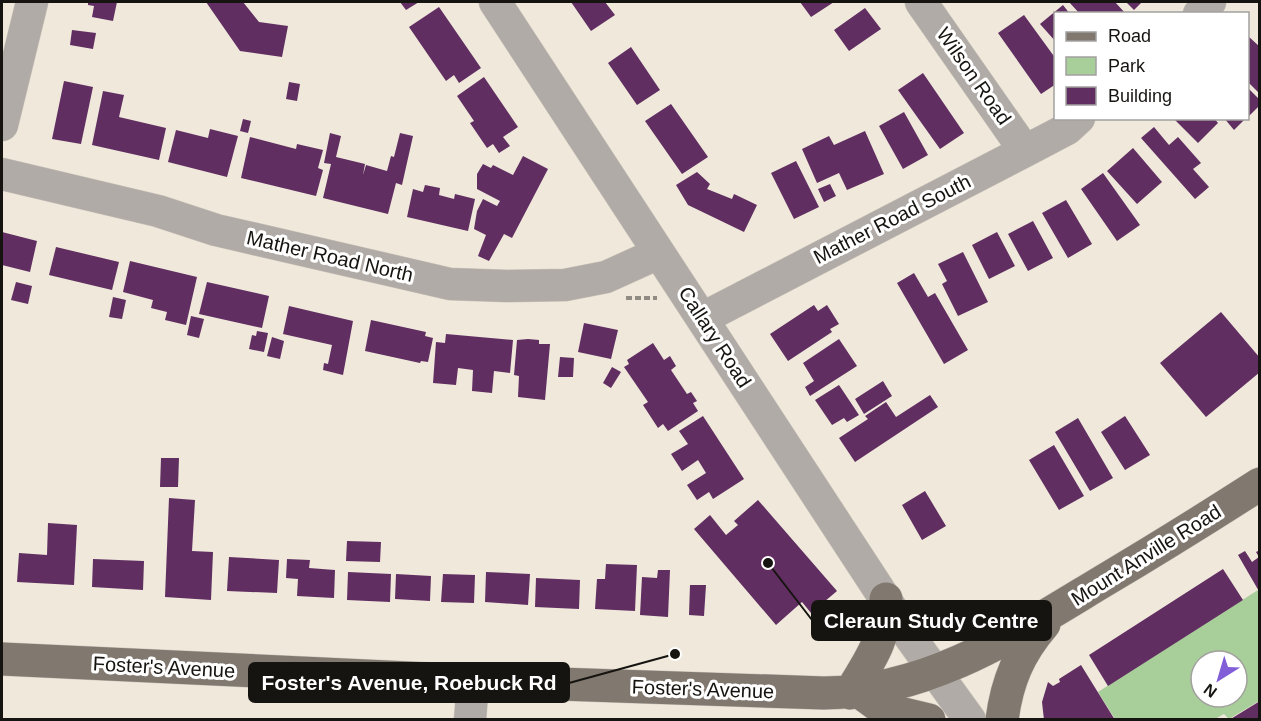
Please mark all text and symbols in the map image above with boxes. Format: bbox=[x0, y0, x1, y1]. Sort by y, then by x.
legend bbox=[1054, 12, 1249, 120]
street label: Wilson Road bbox=[932, 23, 1016, 129]
text: Road bbox=[1108, 26, 1151, 46]
text: Park bbox=[1108, 56, 1146, 76]
text: Building bbox=[1108, 86, 1172, 106]
street label: Mather Road South bbox=[810, 170, 974, 268]
street label: Mather Road North bbox=[245, 226, 415, 286]
street label: Callary Road bbox=[674, 283, 756, 391]
street label: Mount Anville Road bbox=[1067, 500, 1225, 610]
callout: Cleraun Study Centre bbox=[812, 601, 1051, 640]
text: Cleraun Study Centre bbox=[824, 609, 1038, 632]
north arrow bbox=[1189, 649, 1249, 709]
street label: Foster's Avenue bbox=[92, 652, 236, 682]
callout: Foster's Avenue, Roebuck Rd bbox=[249, 663, 569, 702]
text: Foster's Avenue, Roebuck Rd bbox=[261, 671, 557, 694]
street label: Foster's Avenue bbox=[631, 676, 775, 702]
text: N bbox=[1201, 680, 1220, 701]

